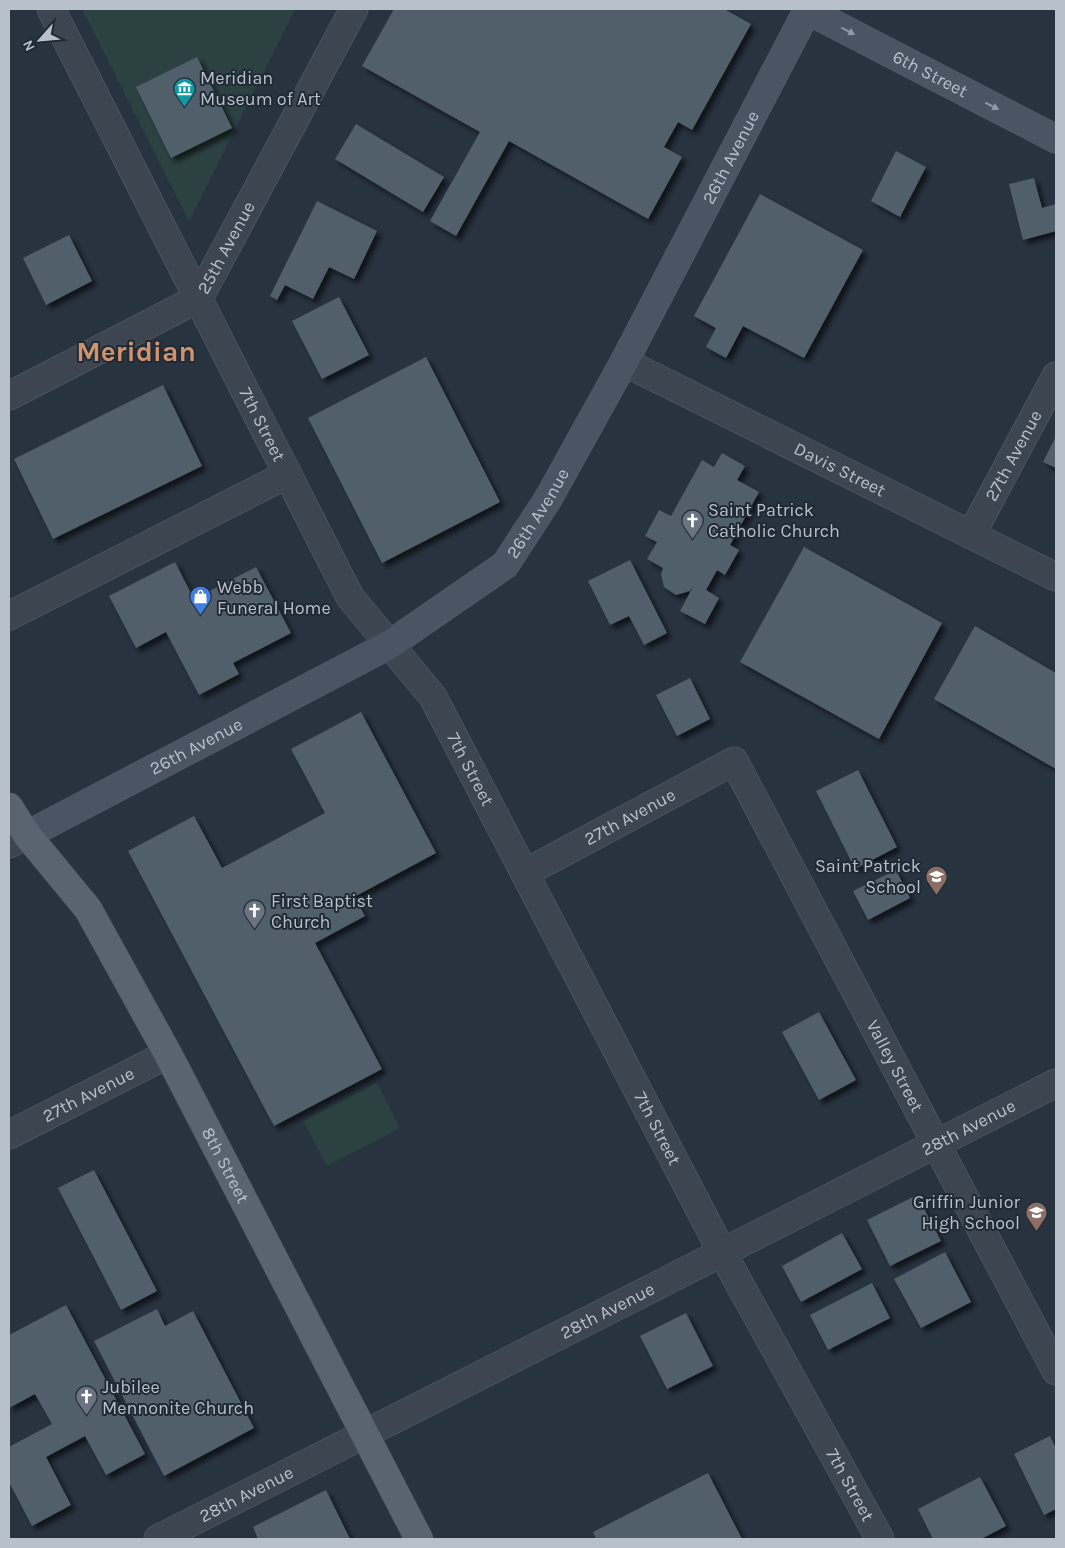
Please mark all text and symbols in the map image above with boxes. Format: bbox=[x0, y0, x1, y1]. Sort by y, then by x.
north arrow bbox=[15, 15, 65, 65]
one-way arrow bbox=[841, 27, 855, 35]
text: N bbox=[19, 37, 39, 54]
street label: 6th Street bbox=[889, 45, 972, 103]
place label: Meridian Museum of Art bbox=[200, 67, 321, 110]
museum icon: Meridian Museum of Art bbox=[172, 76, 196, 107]
one-way arrow bbox=[985, 102, 999, 110]
street label: 26th Avenue bbox=[697, 107, 764, 208]
street label: 25th Avenue bbox=[192, 198, 260, 298]
district label: Meridian bbox=[76, 335, 196, 368]
street label: 7th Street bbox=[234, 384, 290, 465]
street label: 27th Avenue bbox=[980, 406, 1047, 505]
street label: Davis Street bbox=[790, 437, 889, 501]
street label: 26th Avenue bbox=[501, 464, 574, 562]
place label: Saint Patrick Catholic Church bbox=[708, 499, 840, 542]
church icon: Saint Patrick Catholic Church bbox=[680, 508, 704, 539]
place label: Webb Funeral Home bbox=[217, 576, 331, 619]
shop icon: Webb Funeral Home bbox=[189, 585, 213, 616]
street label: 26th Avenue bbox=[146, 713, 246, 780]
street label: 7th Street bbox=[442, 729, 499, 810]
street label: 27th Avenue bbox=[581, 783, 679, 850]
place label: Saint Patrick School bbox=[815, 855, 921, 898]
school or university icon: Saint Patrick School bbox=[925, 864, 949, 895]
place label: First Baptist Church bbox=[271, 890, 373, 933]
church icon: First Baptist Church bbox=[243, 899, 267, 930]
street label: Valley Street bbox=[862, 1016, 928, 1116]
street label: 27th Avenue bbox=[39, 1062, 138, 1127]
street label: 7th Street bbox=[629, 1088, 686, 1169]
street label: 28th Avenue bbox=[918, 1094, 1019, 1160]
street label: 8th Street bbox=[197, 1124, 254, 1207]
place label: Griffin Junior High School bbox=[913, 1191, 1020, 1234]
school or university icon: Griffin Junior High School bbox=[1024, 1200, 1048, 1231]
street label: 28th Avenue bbox=[557, 1278, 658, 1344]
place label: Jubilee Mennonite Church bbox=[102, 1376, 254, 1419]
church icon: Jubilee Mennonite Church bbox=[74, 1385, 98, 1416]
street label: 7th Street bbox=[821, 1444, 879, 1525]
street label: 28th Avenue bbox=[195, 1461, 297, 1527]

